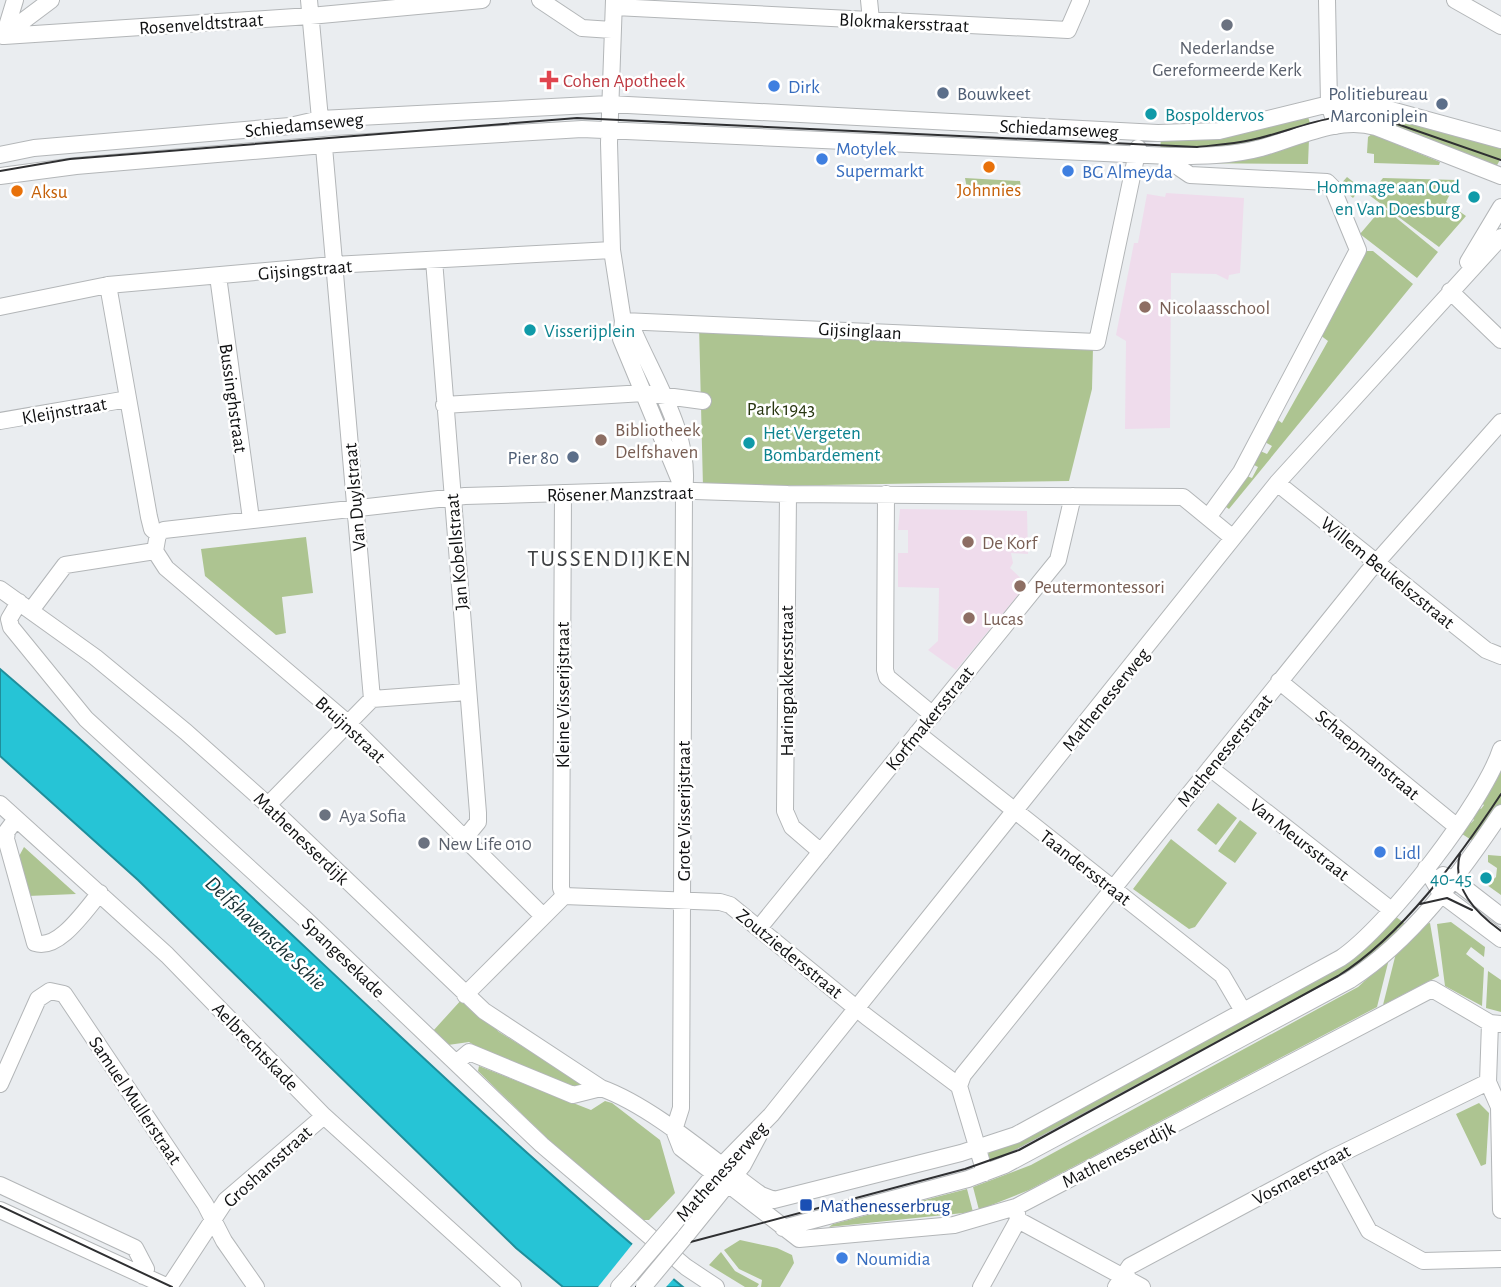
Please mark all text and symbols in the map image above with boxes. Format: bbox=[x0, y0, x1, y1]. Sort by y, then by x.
street label: Rosenveldtstraat bbox=[138, 11, 264, 38]
street label: Blokmakersstraat bbox=[839, 11, 969, 36]
marker: Nederlandse Gereformeerde Kerk bbox=[1219, 17, 1235, 33]
place label: Nederlandse Gereformeerde Kerk bbox=[1152, 39, 1302, 80]
marker: Cohen Apotheek bbox=[541, 72, 557, 88]
place label: Cohen Apotheek bbox=[563, 72, 685, 91]
marker: Dirk bbox=[766, 78, 782, 94]
place label: Dirk bbox=[788, 78, 820, 97]
marker: Bouwkeet bbox=[935, 85, 951, 101]
place label: Bouwkeet bbox=[957, 85, 1031, 104]
place label: Politiebureau Marconiplein bbox=[1328, 85, 1428, 126]
marker: Politiebureau Marconiplein bbox=[1434, 96, 1450, 112]
marker: Bospoldervos bbox=[1143, 106, 1159, 122]
place label: Bospoldervos bbox=[1165, 106, 1264, 125]
street label: Schiedamseweg bbox=[244, 110, 365, 141]
street label: Schiedamseweg bbox=[999, 117, 1120, 142]
place label: Motylek Supermarkt bbox=[836, 140, 924, 181]
marker: Motylek Supermarkt bbox=[814, 151, 830, 167]
marker: Johnnies bbox=[981, 159, 997, 175]
marker: BG Almeyda bbox=[1060, 163, 1076, 179]
place label: BG Almeyda bbox=[1082, 163, 1173, 182]
place label: Hommage aan Oud en Van Doesburg bbox=[1316, 178, 1461, 219]
place label: Johnnies bbox=[957, 181, 1021, 200]
marker: Aksu bbox=[9, 183, 25, 199]
place label: Aksu bbox=[31, 183, 68, 202]
marker: Hommage aan Oud en Van Doesburg bbox=[1466, 189, 1482, 205]
street label: Gijsingstraat bbox=[257, 257, 353, 284]
marker: Nicolaasschool bbox=[1137, 299, 1153, 315]
place label: Nicolaasschool bbox=[1159, 299, 1270, 318]
street label: Gijsinglaan bbox=[818, 320, 902, 343]
marker: Visserijplein bbox=[522, 322, 538, 338]
place label: Visserijplein bbox=[544, 322, 635, 341]
street label: Bussinghstraat bbox=[215, 342, 250, 454]
street label: Kleijnstraat bbox=[20, 395, 108, 428]
park label: Park 1943 bbox=[747, 400, 815, 419]
place label: Bibliotheek Delfshaven bbox=[615, 421, 701, 462]
place label: Het Vergeten Bombardement bbox=[763, 424, 880, 465]
marker: Bibliotheek Delfshaven bbox=[593, 432, 609, 448]
marker: Het Vergeten Bombardement bbox=[741, 435, 757, 451]
street label: Van Duylstraat bbox=[341, 442, 370, 552]
place label: Pier 80 bbox=[507, 449, 559, 468]
marker: Pier 80 bbox=[565, 449, 581, 465]
street label: Rösener Manzstraat bbox=[547, 484, 693, 505]
street label: Jan Kobellstraat bbox=[443, 493, 472, 611]
street label: Willem Beukelszstraat bbox=[1317, 514, 1457, 633]
marker: De Korf bbox=[960, 534, 976, 550]
place label: De Korf bbox=[982, 534, 1038, 553]
district label: TUSSENDIJKEN bbox=[527, 548, 693, 571]
marker: Peutermontessori bbox=[1012, 578, 1028, 594]
place label: Peutermontessori bbox=[1034, 578, 1165, 597]
street label: Haringpakkersstraat bbox=[778, 605, 797, 757]
marker: Lucas bbox=[961, 610, 977, 626]
place label: Lucas bbox=[983, 610, 1024, 629]
street label: Kleine Visserijstraat bbox=[554, 622, 573, 768]
street label: Mathenesserweg bbox=[1059, 644, 1154, 755]
street label: Korfmakersstraat bbox=[883, 663, 978, 775]
street label: Mathenesserstraat bbox=[1174, 691, 1276, 811]
street label: Bruijnstraat bbox=[311, 693, 389, 767]
street label: Schaepmanstraat bbox=[1312, 706, 1423, 804]
street label: Grote Visserijstraat bbox=[675, 741, 694, 881]
street label: Mathenesserdijk bbox=[250, 789, 352, 889]
street label: Van Meursstraat bbox=[1246, 796, 1352, 885]
marker: Aya Sofia bbox=[317, 807, 333, 823]
place label: Aya Sofia bbox=[339, 807, 406, 826]
street label: Taandersstraat bbox=[1036, 827, 1134, 909]
marker: New Life 010 bbox=[416, 835, 432, 851]
place label: New Life 010 bbox=[438, 835, 532, 854]
marker: Lidl bbox=[1372, 844, 1388, 860]
place label: Lidl bbox=[1394, 844, 1421, 863]
place label: 40-45 bbox=[1430, 870, 1472, 889]
marker: 40-45 bbox=[1478, 870, 1494, 886]
water label: Delfshavensche Schie bbox=[201, 872, 330, 994]
street label: Zoutziedersstraat bbox=[732, 906, 846, 1003]
street label: Spangesekade bbox=[298, 914, 388, 1002]
street label: Aelbrechtskade bbox=[208, 999, 302, 1095]
street label: Samuel Mullerstraat bbox=[85, 1033, 185, 1168]
street label: Mathenesserweg bbox=[673, 1118, 772, 1225]
street label: Mathenesserdijk bbox=[1059, 1119, 1178, 1192]
street label: Groshansstraat bbox=[220, 1123, 316, 1211]
street label: Vosmaerstraat bbox=[1250, 1142, 1354, 1209]
marker: Mathenesserbrug bbox=[798, 1197, 814, 1213]
place label: Mathenesserbrug bbox=[820, 1197, 951, 1216]
marker: Noumidia bbox=[834, 1250, 850, 1266]
place label: Noumidia bbox=[856, 1250, 931, 1269]

